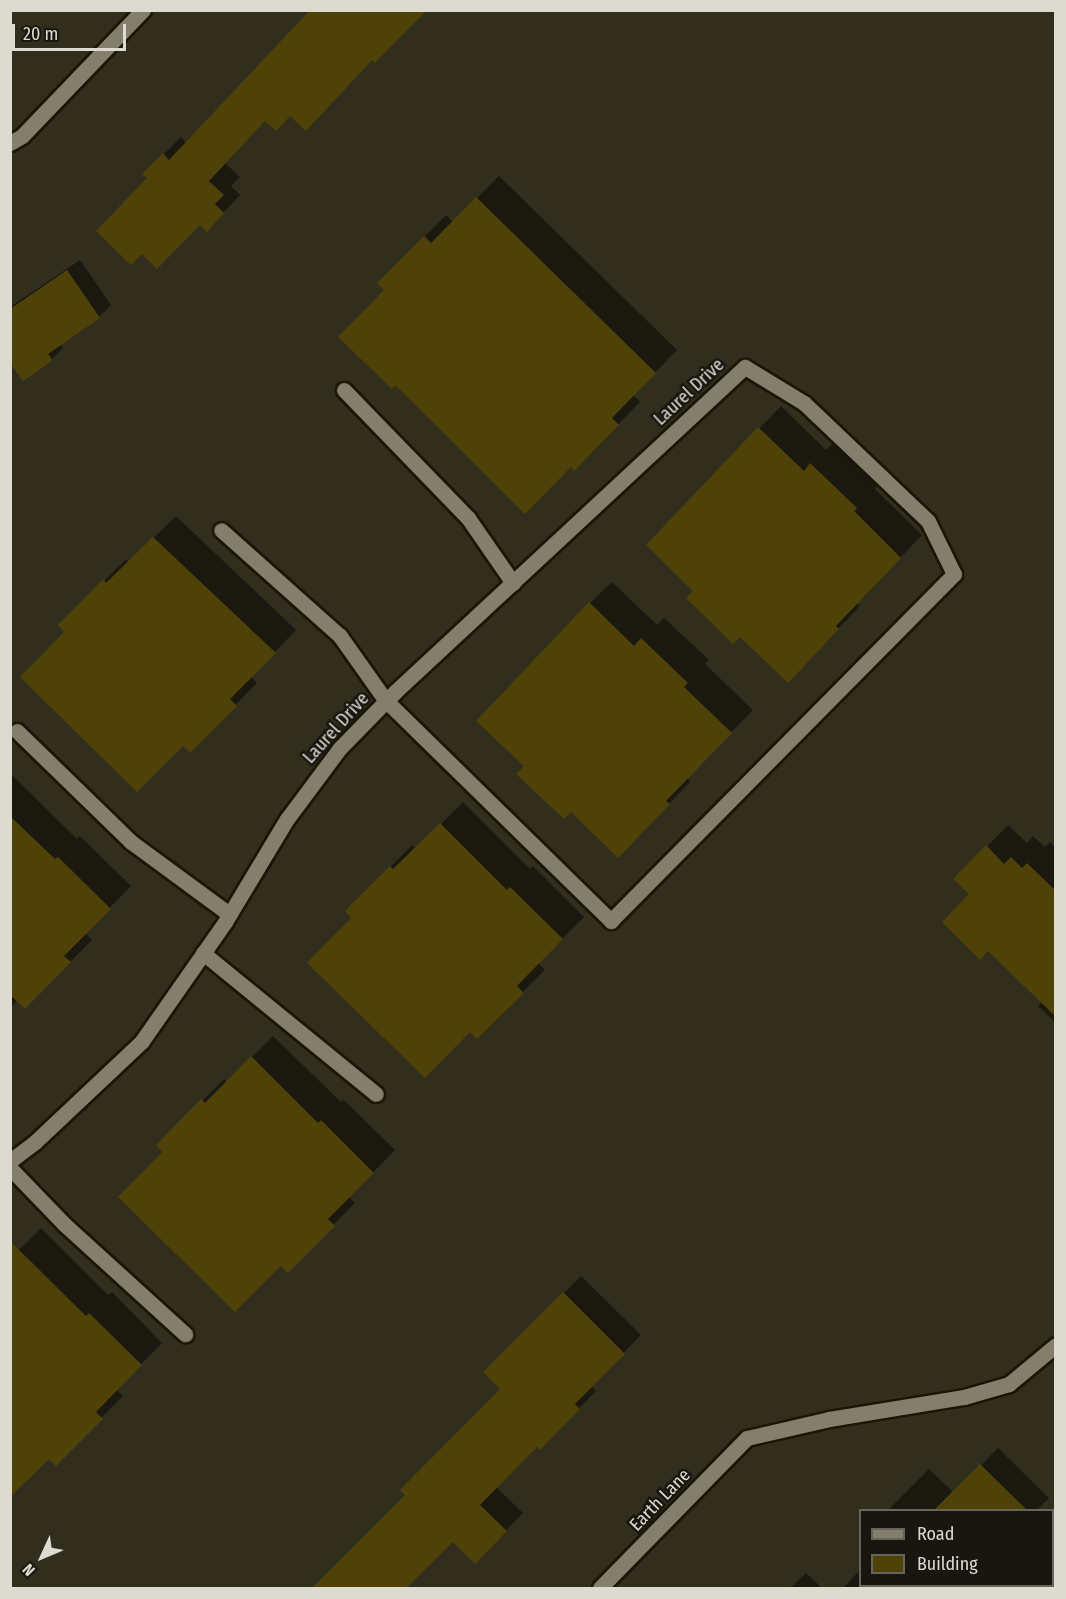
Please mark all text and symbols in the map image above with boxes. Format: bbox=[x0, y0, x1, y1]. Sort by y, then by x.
scale bar bbox=[15, 12, 129, 50]
text: 20 m bbox=[23, 23, 58, 45]
street label: Laurel Drive bbox=[650, 354, 728, 430]
street label: Laurel Drive bbox=[299, 688, 373, 768]
street label: Earth Lane bbox=[625, 1464, 695, 1536]
legend bbox=[859, 1509, 1054, 1587]
text: Road bbox=[917, 1523, 954, 1545]
north arrow bbox=[12, 1527, 72, 1587]
text: Building bbox=[917, 1553, 978, 1575]
text: N bbox=[19, 1560, 39, 1580]

